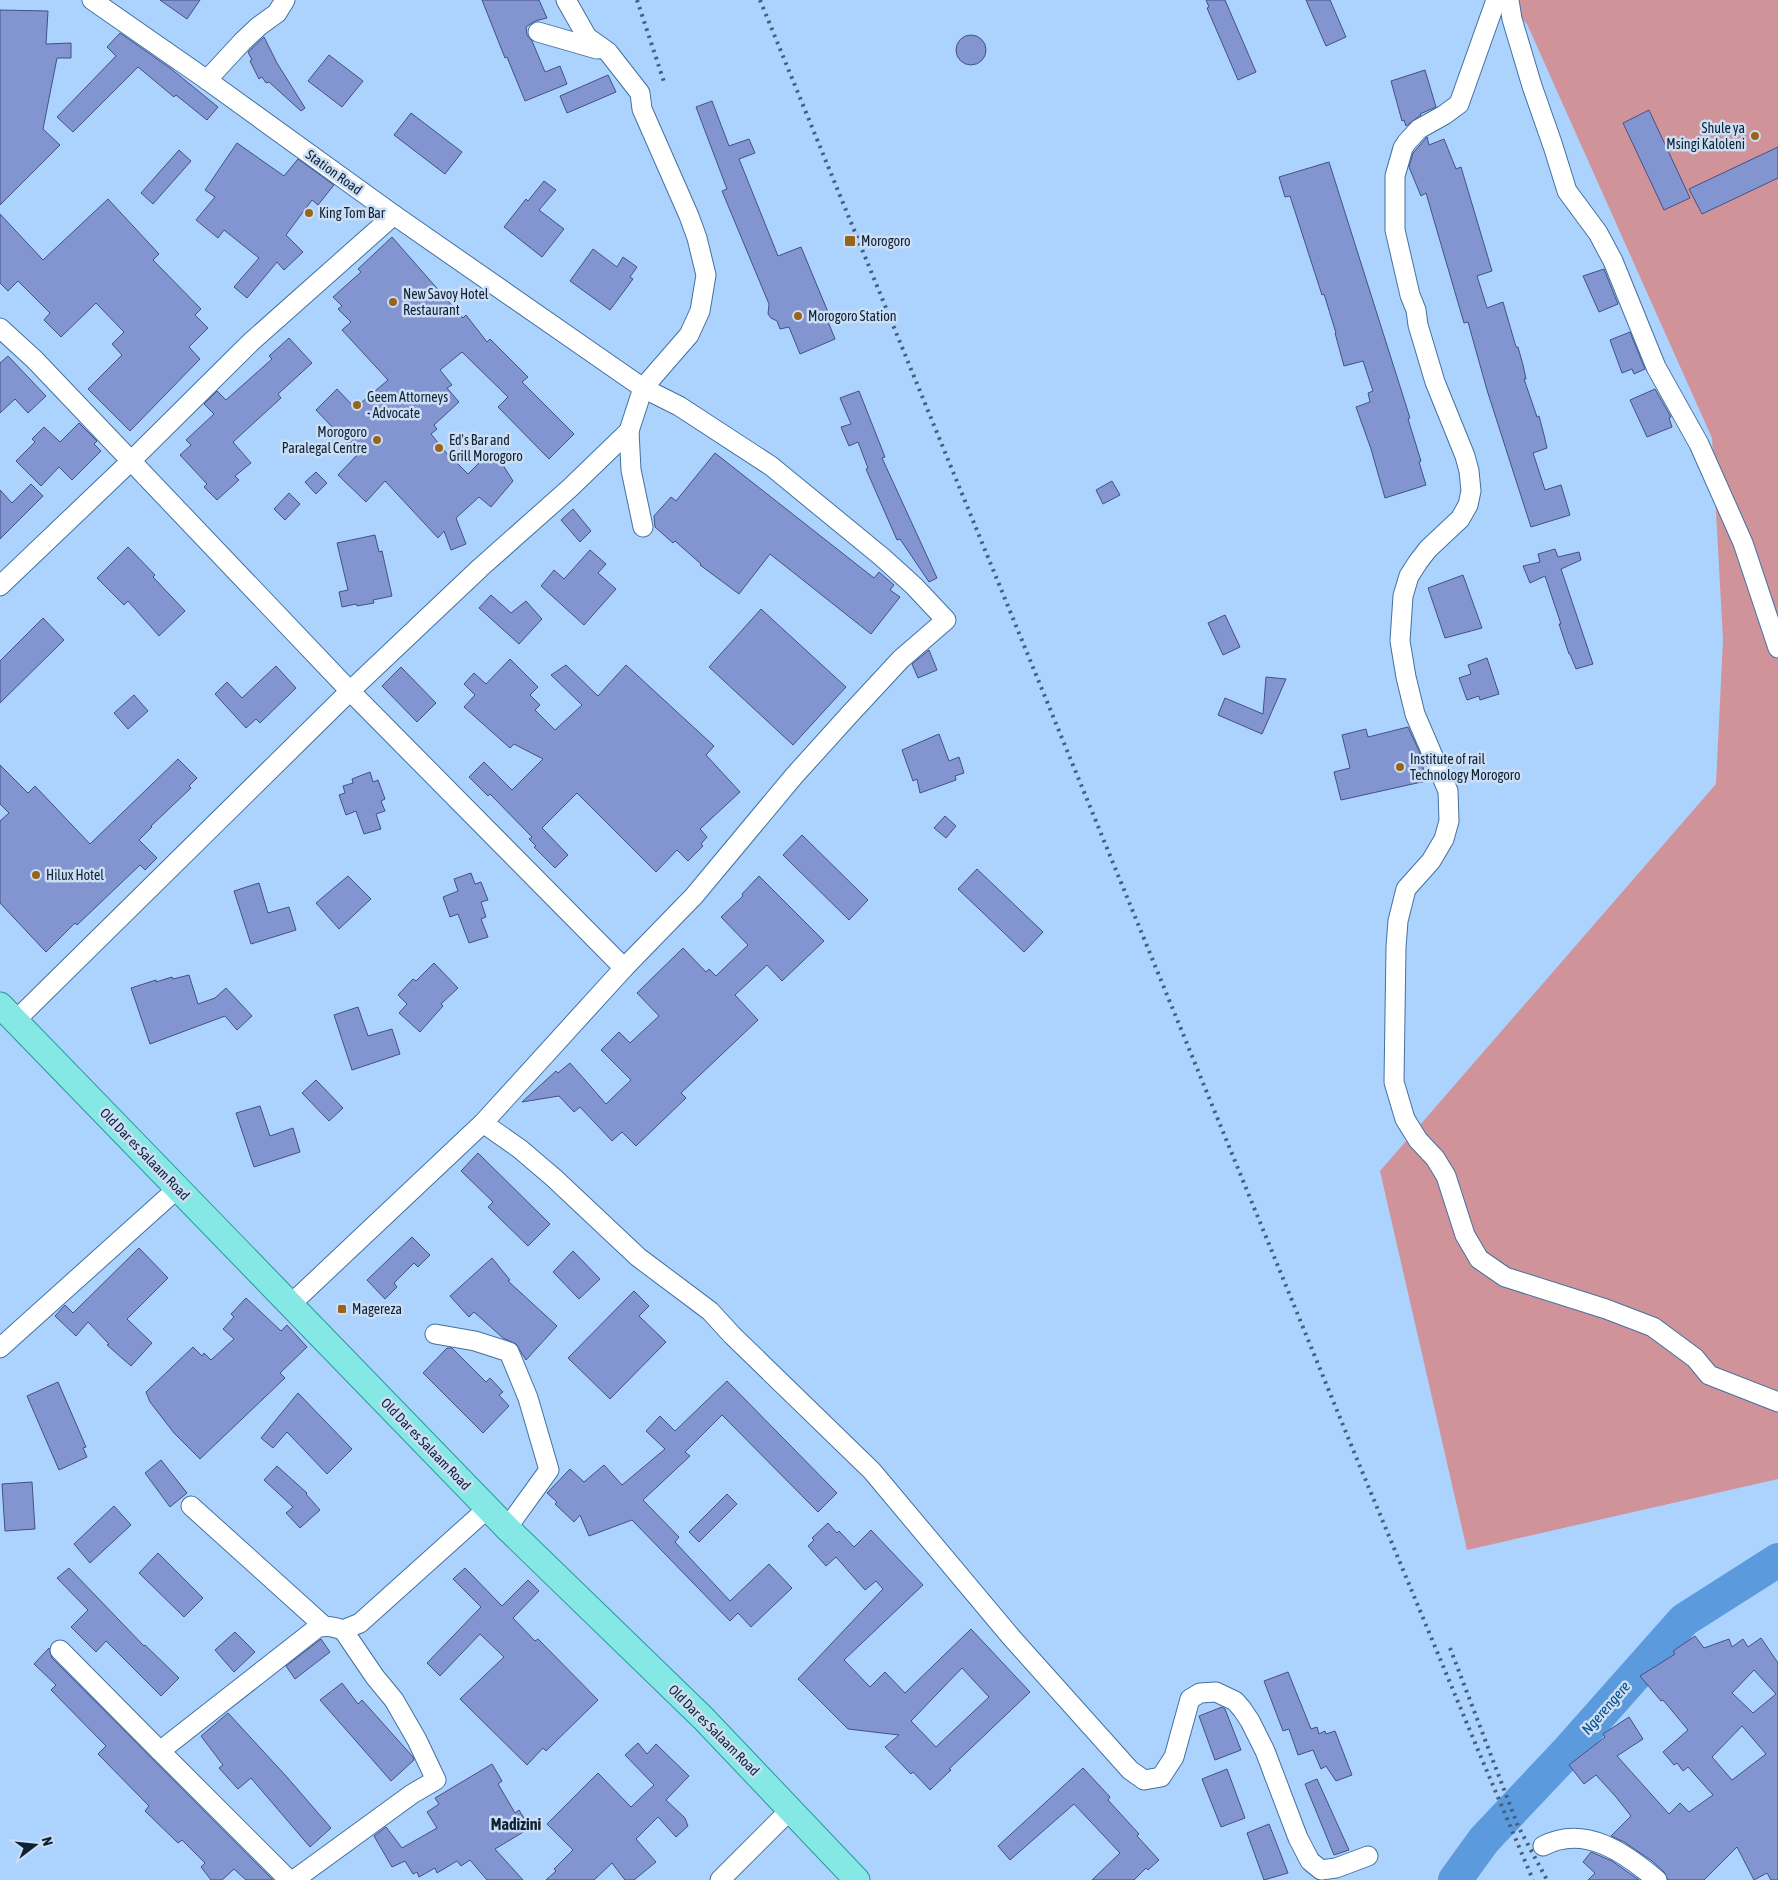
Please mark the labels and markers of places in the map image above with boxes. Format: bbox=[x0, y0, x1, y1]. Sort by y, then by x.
place label: Shule ya Msingi Kaloleni bbox=[1666, 120, 1745, 152]
marker: Shule ya Msingi Kaloleni bbox=[1749, 130, 1761, 142]
place label: King Tom Bar bbox=[319, 205, 386, 221]
marker: King Tom Bar bbox=[303, 207, 315, 219]
place label: Morogoro bbox=[861, 233, 911, 249]
marker: Morogoro bbox=[843, 234, 857, 248]
place label: New Savoy Hotel Restaurant bbox=[403, 286, 489, 318]
marker: New Savoy Hotel Restaurant bbox=[387, 296, 399, 308]
place label: Morogoro Station bbox=[808, 308, 897, 324]
marker: Morogoro Station bbox=[792, 310, 804, 322]
place label: Geem Attorneys - Advocate bbox=[367, 389, 448, 421]
marker: Geem Attorneys - Advocate bbox=[351, 399, 363, 411]
place label: Morogoro Paralegal Centre bbox=[282, 424, 367, 456]
place label: Ed's Bar and Grill Morogoro bbox=[449, 432, 523, 464]
marker: Morogoro Paralegal Centre bbox=[371, 434, 383, 446]
marker: Ed's Bar and Grill Morogoro bbox=[433, 442, 445, 454]
place label: Institute of rail Technology Morogoro bbox=[1410, 751, 1521, 783]
marker: Institute of rail Technology Morogoro bbox=[1394, 761, 1406, 773]
place label: Hilux Hotel bbox=[46, 867, 104, 883]
marker: Hilux Hotel bbox=[30, 869, 42, 881]
place label: Magereza bbox=[352, 1301, 402, 1317]
marker: Magereza bbox=[336, 1303, 348, 1315]

